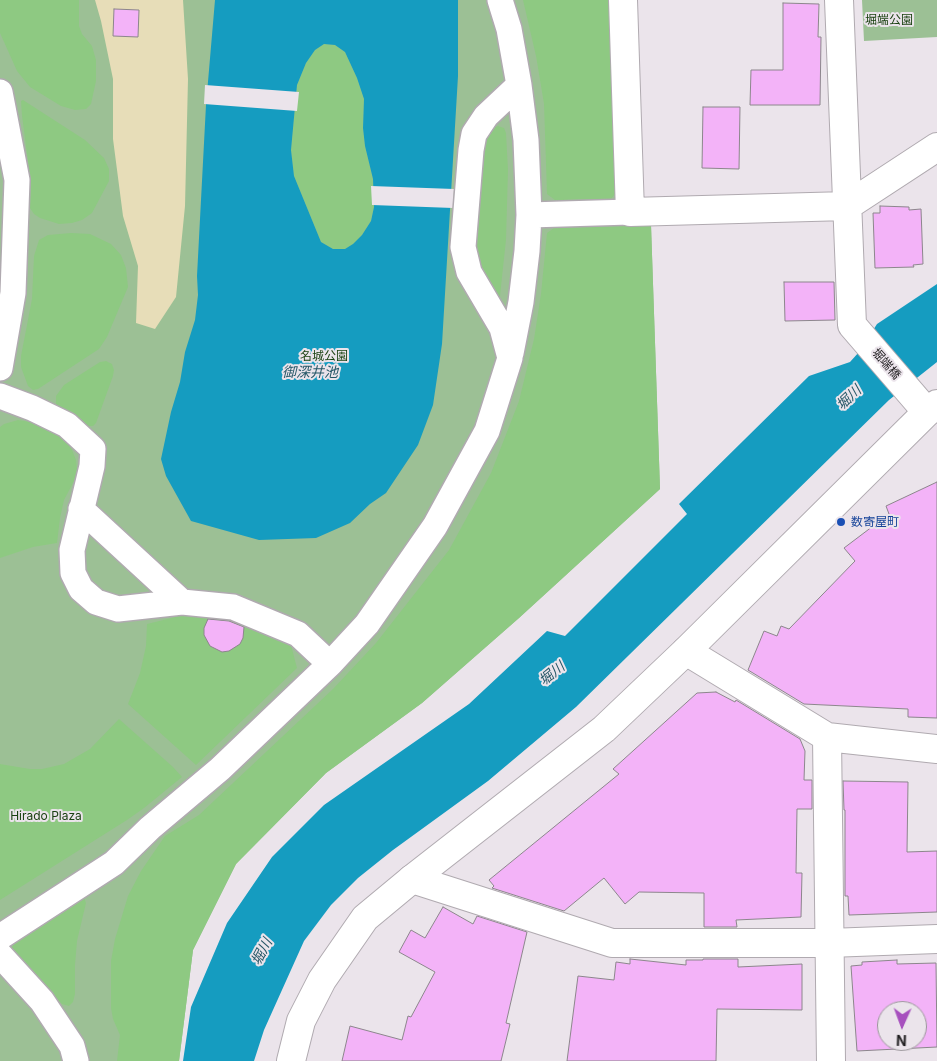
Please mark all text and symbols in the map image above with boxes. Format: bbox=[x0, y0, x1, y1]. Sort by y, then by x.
park label: 堀端公園 bbox=[865, 13, 913, 27]
street label: 堀端橋 bbox=[869, 346, 903, 382]
park label: 名城公園 bbox=[300, 349, 348, 363]
water label: 御深井池 bbox=[282, 365, 338, 381]
water label: 堀川 bbox=[833, 382, 865, 414]
place label: 数寄屋町 bbox=[851, 515, 899, 529]
marker: 数寄屋町 bbox=[835, 516, 847, 528]
water label: 堀川 bbox=[536, 659, 568, 689]
park label: Hirado Plaza bbox=[10, 809, 82, 823]
water label: 堀川 bbox=[248, 936, 276, 968]
north arrow bbox=[877, 1001, 927, 1051]
text: N bbox=[896, 1032, 907, 1049]

